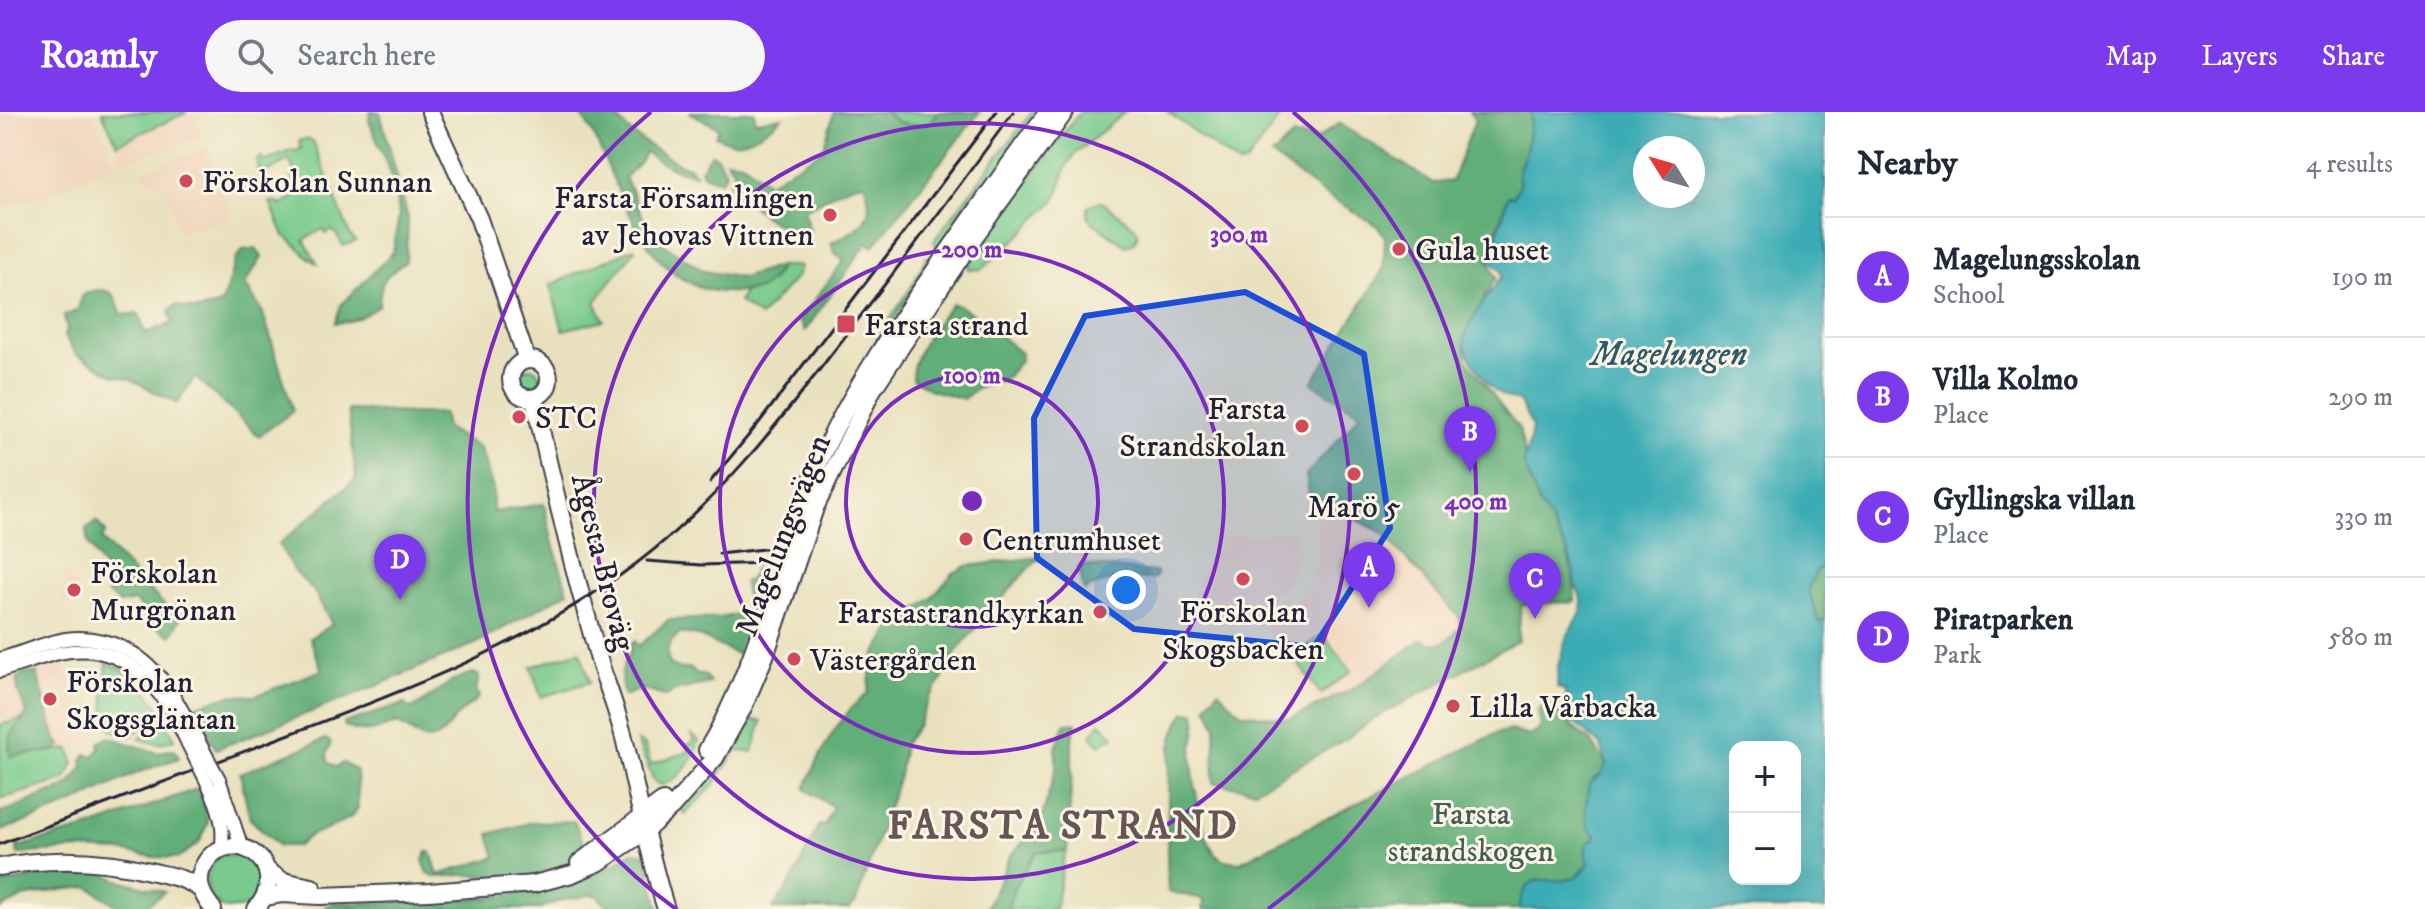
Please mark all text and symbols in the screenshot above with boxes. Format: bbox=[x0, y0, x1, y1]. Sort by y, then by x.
search box bbox=[205, 20, 765, 92]
text: Roamly bbox=[40, 32, 157, 80]
icon: search bbox=[233, 34, 277, 78]
text: Search here bbox=[297, 38, 436, 75]
text: Map bbox=[2106, 39, 2157, 74]
text: Layers bbox=[2201, 39, 2278, 74]
text: Share bbox=[2322, 39, 2385, 74]
north arrow bbox=[1633, 136, 1705, 208]
text: Nearby bbox=[1857, 143, 1958, 185]
text: 4 results bbox=[2306, 148, 2393, 181]
place label: Förskolan Sunnan bbox=[202, 163, 433, 203]
marker: Förskolan Sunnan bbox=[177, 172, 195, 190]
place label: Farsta Församlingen av Jehovas Vittnen bbox=[554, 179, 814, 256]
marker: Farsta Församlingen av Jehovas Vittnen bbox=[821, 206, 839, 224]
text: 300 m bbox=[1210, 220, 1268, 250]
place label: Gula huset bbox=[1415, 231, 1549, 271]
text: 200 m bbox=[942, 235, 1002, 265]
marker: Gula huset bbox=[1390, 240, 1408, 258]
text: Magelungsskolan bbox=[1933, 242, 2140, 279]
text: A bbox=[1875, 261, 1891, 294]
text: 190 m bbox=[2331, 261, 2393, 294]
text: School bbox=[1933, 279, 2004, 312]
place label: Farsta strand bbox=[864, 306, 1029, 346]
marker: Farsta strand bbox=[835, 313, 857, 335]
water label: Magelungen bbox=[1589, 334, 1747, 376]
text: 100 m bbox=[943, 361, 1001, 391]
text: Villa Kolmo bbox=[1933, 362, 2078, 399]
text: B bbox=[1875, 381, 1891, 414]
text: 290 m bbox=[2328, 381, 2393, 414]
place label: Farsta Strandskolan bbox=[1119, 390, 1286, 467]
place label: STC bbox=[535, 399, 597, 439]
text: Place bbox=[1933, 399, 1989, 432]
pin: B bbox=[1444, 406, 1496, 472]
marker: STC bbox=[510, 408, 528, 426]
marker: Farsta Strandskolan bbox=[1293, 417, 1311, 435]
street label: Magelungsvägen bbox=[727, 429, 841, 642]
marker: Marö 5 bbox=[1345, 465, 1363, 483]
street label: Ågesta Broväg bbox=[561, 470, 644, 656]
text: Gyllingska villan bbox=[1933, 482, 2135, 519]
centre of rings bbox=[958, 487, 986, 515]
text: 400 m bbox=[1445, 487, 1507, 517]
place label: Marö 5 bbox=[1307, 488, 1401, 528]
text: C bbox=[1874, 501, 1892, 534]
text: 330 m bbox=[2335, 501, 2393, 534]
text: Place bbox=[1933, 519, 1989, 552]
place label: Centrumhuset bbox=[982, 521, 1161, 561]
marker: Centrumhuset bbox=[957, 530, 975, 548]
pin: D bbox=[374, 534, 426, 600]
pin: A bbox=[1343, 542, 1395, 608]
pin: C bbox=[1509, 553, 1561, 619]
place label: Förskolan Murgrönan bbox=[90, 554, 236, 631]
your location bbox=[1106, 570, 1146, 610]
marker: Förskolan Skogsbacken bbox=[1234, 570, 1252, 588]
marker: Förskolan Murgrönan bbox=[65, 581, 83, 599]
place label: Förskolan Skogsbacken bbox=[1162, 593, 1324, 670]
place label: Farstastrandkyrkan bbox=[837, 594, 1084, 634]
text: Piratparken bbox=[1933, 602, 2073, 639]
marker: Farstastrandkyrkan bbox=[1091, 603, 1109, 621]
text: D bbox=[1873, 621, 1893, 654]
text: 580 m bbox=[2328, 621, 2393, 654]
text: Park bbox=[1933, 639, 1982, 672]
place label: Västergården bbox=[809, 641, 977, 681]
marker: Västergården bbox=[785, 650, 803, 668]
place label: Förskolan Skogsgläntan bbox=[66, 663, 236, 740]
place label: Lilla Vårbacka bbox=[1469, 688, 1657, 728]
marker: Förskolan Skogsgläntan bbox=[41, 690, 59, 708]
marker: Lilla Vårbacka bbox=[1444, 697, 1462, 715]
map controls bbox=[1729, 741, 1801, 885]
button: + bbox=[1729, 741, 1801, 813]
park label: Farsta strandskogen bbox=[1388, 795, 1554, 872]
district label: FARSTA STRAND bbox=[887, 802, 1239, 852]
button: − bbox=[1729, 813, 1801, 885]

